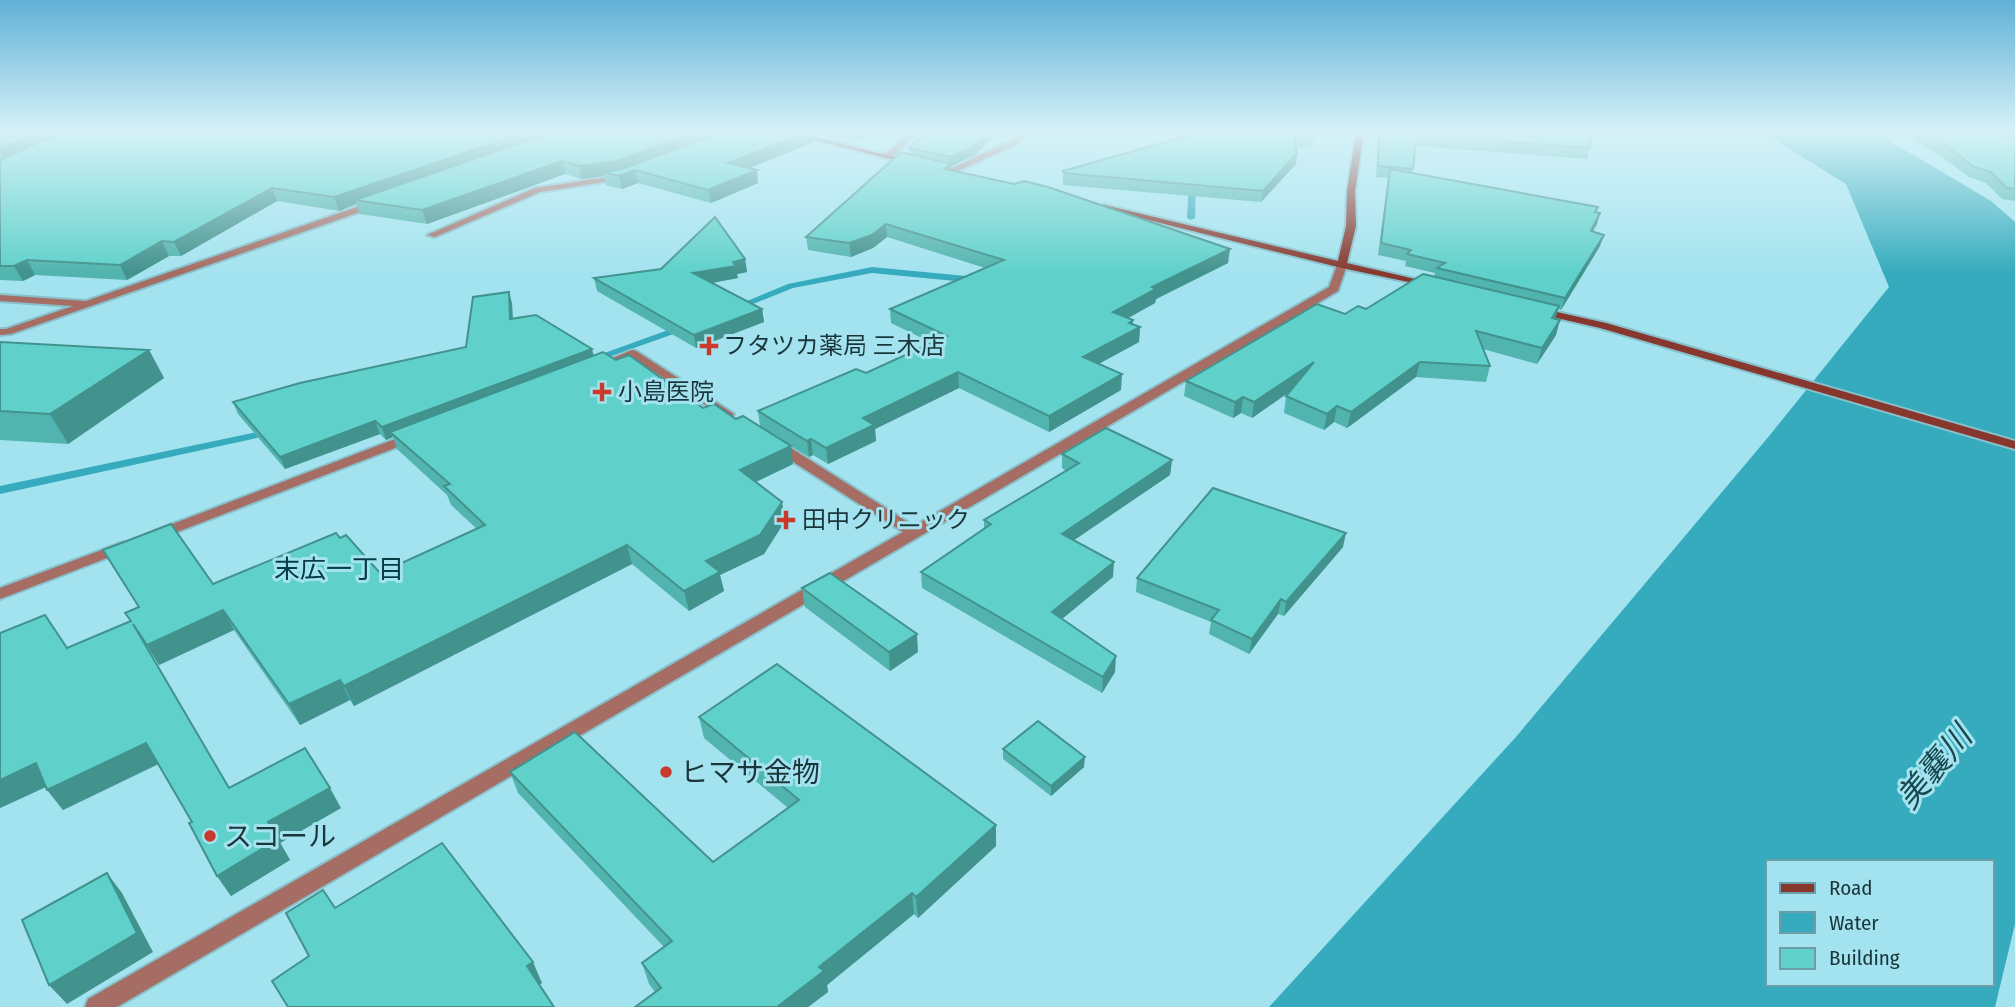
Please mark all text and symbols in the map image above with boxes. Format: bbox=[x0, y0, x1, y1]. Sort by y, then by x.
place label: フタツカ薬局 三木店 bbox=[723, 332, 945, 360]
marker: フタツカ薬局 三木店 bbox=[701, 338, 717, 354]
place label: 小島医院 bbox=[618, 378, 714, 406]
marker: 小島医院 bbox=[592, 382, 612, 402]
place label: 田中クリニック bbox=[802, 506, 970, 534]
marker: 田中クリニック bbox=[776, 510, 796, 530]
district label: 末広一丁目 bbox=[274, 554, 404, 585]
water label: 美嚢川 bbox=[1889, 716, 1981, 816]
place label: ヒマサ金物 bbox=[680, 756, 820, 789]
marker: ヒマサ金物 bbox=[658, 764, 674, 780]
place label: スコール bbox=[224, 820, 336, 853]
marker: スコール bbox=[202, 828, 218, 844]
legend bbox=[1766, 860, 1994, 986]
text: Road bbox=[1829, 875, 1873, 901]
text: Water bbox=[1829, 910, 1879, 936]
text: Building bbox=[1829, 945, 1900, 971]

